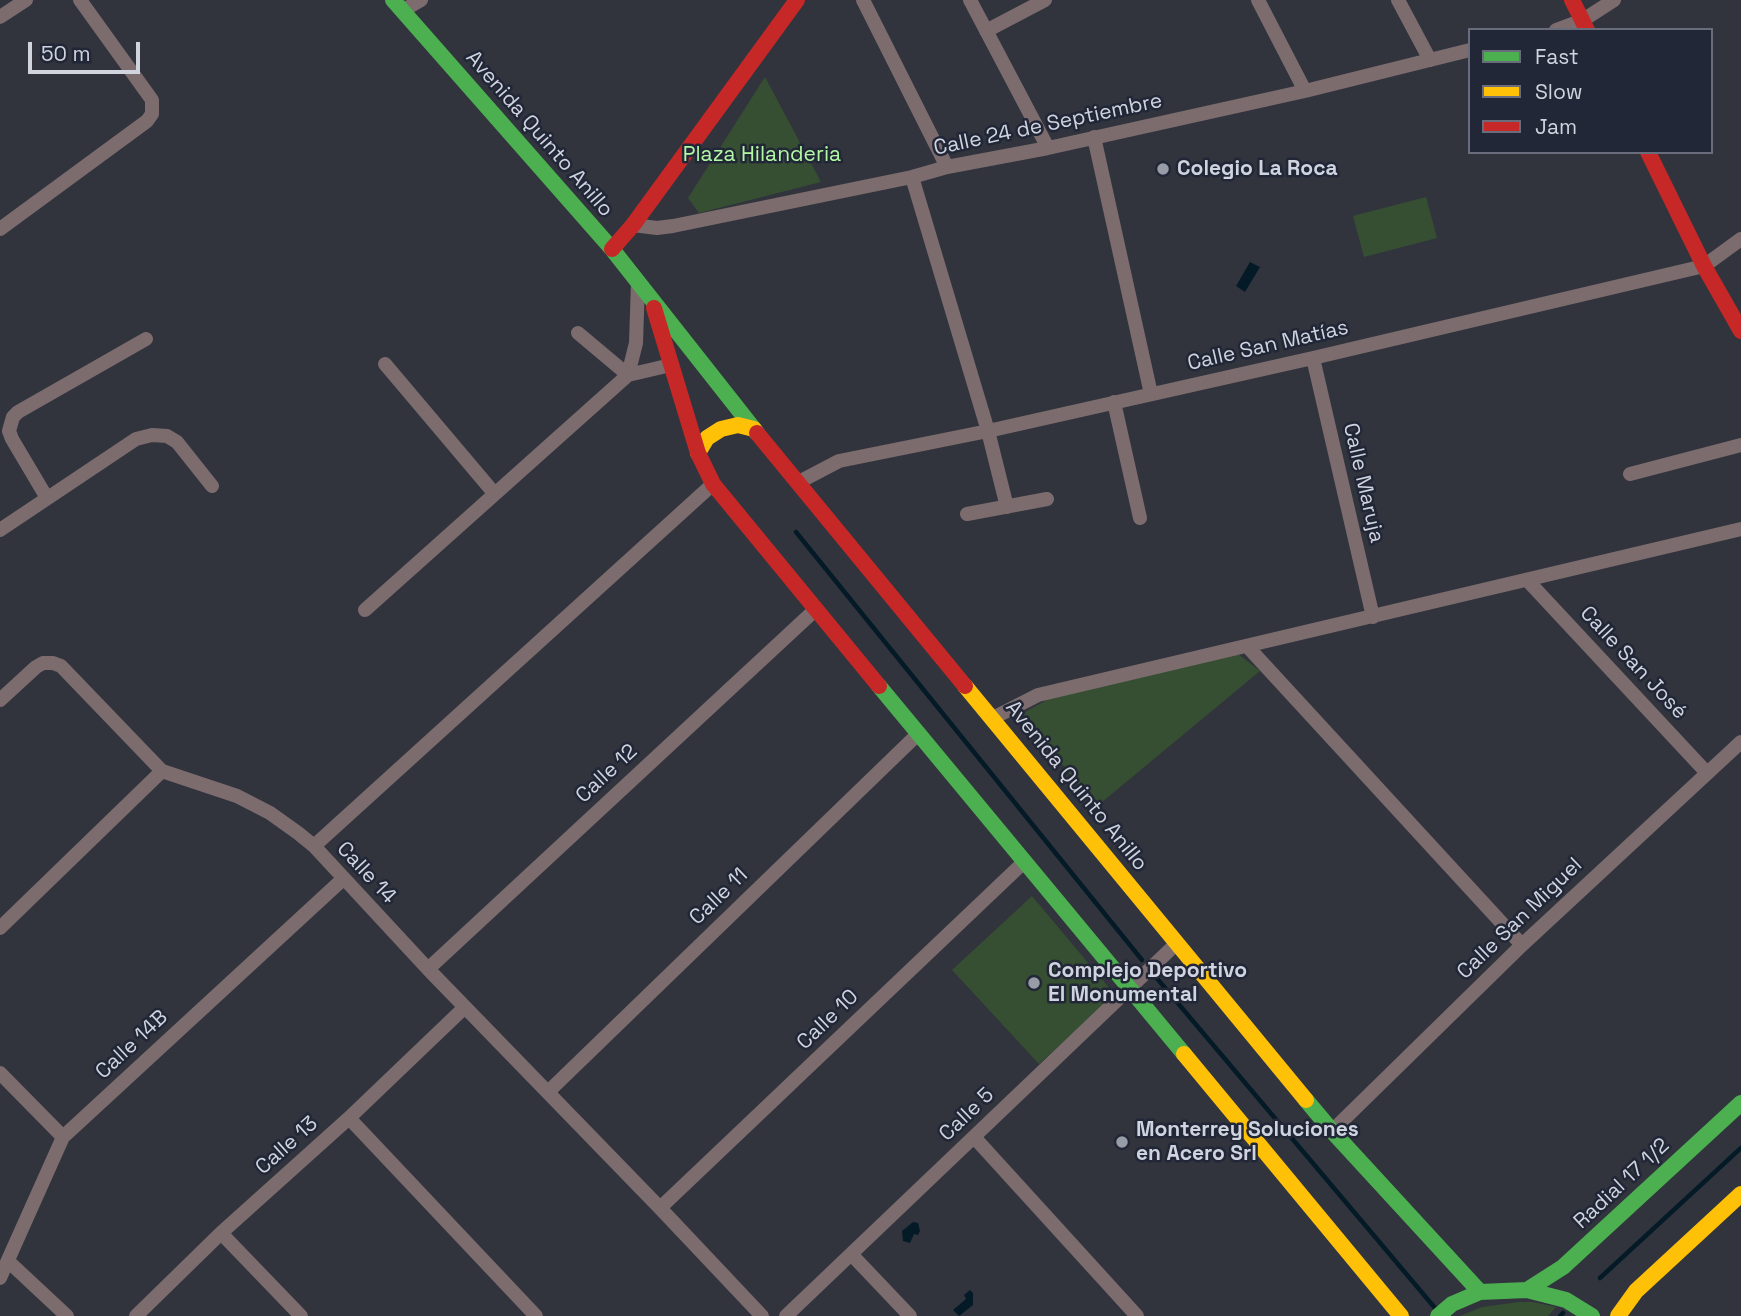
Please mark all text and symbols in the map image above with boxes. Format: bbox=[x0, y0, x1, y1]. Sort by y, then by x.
scale bar bbox=[32, 28, 144, 72]
legend bbox=[1468, 28, 1713, 154]
text: 50 m bbox=[41, 40, 91, 67]
text: Fast bbox=[1535, 43, 1579, 70]
street label: Avenida Quinto Anillo bbox=[460, 46, 618, 222]
text: Slow bbox=[1535, 78, 1583, 105]
street label: Calle 24 de Septiembre bbox=[932, 88, 1164, 162]
text: Jam bbox=[1535, 113, 1577, 140]
park label: Plaza Hilanderia bbox=[683, 142, 841, 168]
place label: Colegio La Roca bbox=[1177, 156, 1338, 182]
marker: Colegio La Roca bbox=[1155, 161, 1171, 177]
street label: Calle San Matías bbox=[1185, 315, 1351, 377]
street label: Calle Maruja bbox=[1337, 421, 1389, 545]
street label: Calle San José bbox=[1574, 601, 1692, 725]
street label: Avenida Quinto Anillo bbox=[1000, 696, 1152, 876]
street label: Calle 12 bbox=[571, 739, 643, 809]
street label: Calle 14 bbox=[331, 837, 401, 909]
street label: Calle San Miguel bbox=[1452, 853, 1588, 985]
street label: Calle 11 bbox=[685, 863, 753, 931]
place label: Complejo Deportivo El Monumental bbox=[1048, 958, 1247, 1008]
marker: Complejo Deportivo El Monumental bbox=[1026, 975, 1042, 991]
street label: Calle 10 bbox=[792, 985, 864, 1055]
street label: Calle 14B bbox=[91, 1005, 173, 1085]
street label: Calle 5 bbox=[934, 1083, 1000, 1147]
street label: Calle 13 bbox=[251, 1111, 323, 1181]
place label: Monterrey Soluciones en Acero Srl bbox=[1136, 1117, 1359, 1167]
street label: Radial 17 1/2 bbox=[1569, 1133, 1675, 1235]
marker: Monterrey Soluciones en Acero Srl bbox=[1114, 1134, 1130, 1150]

